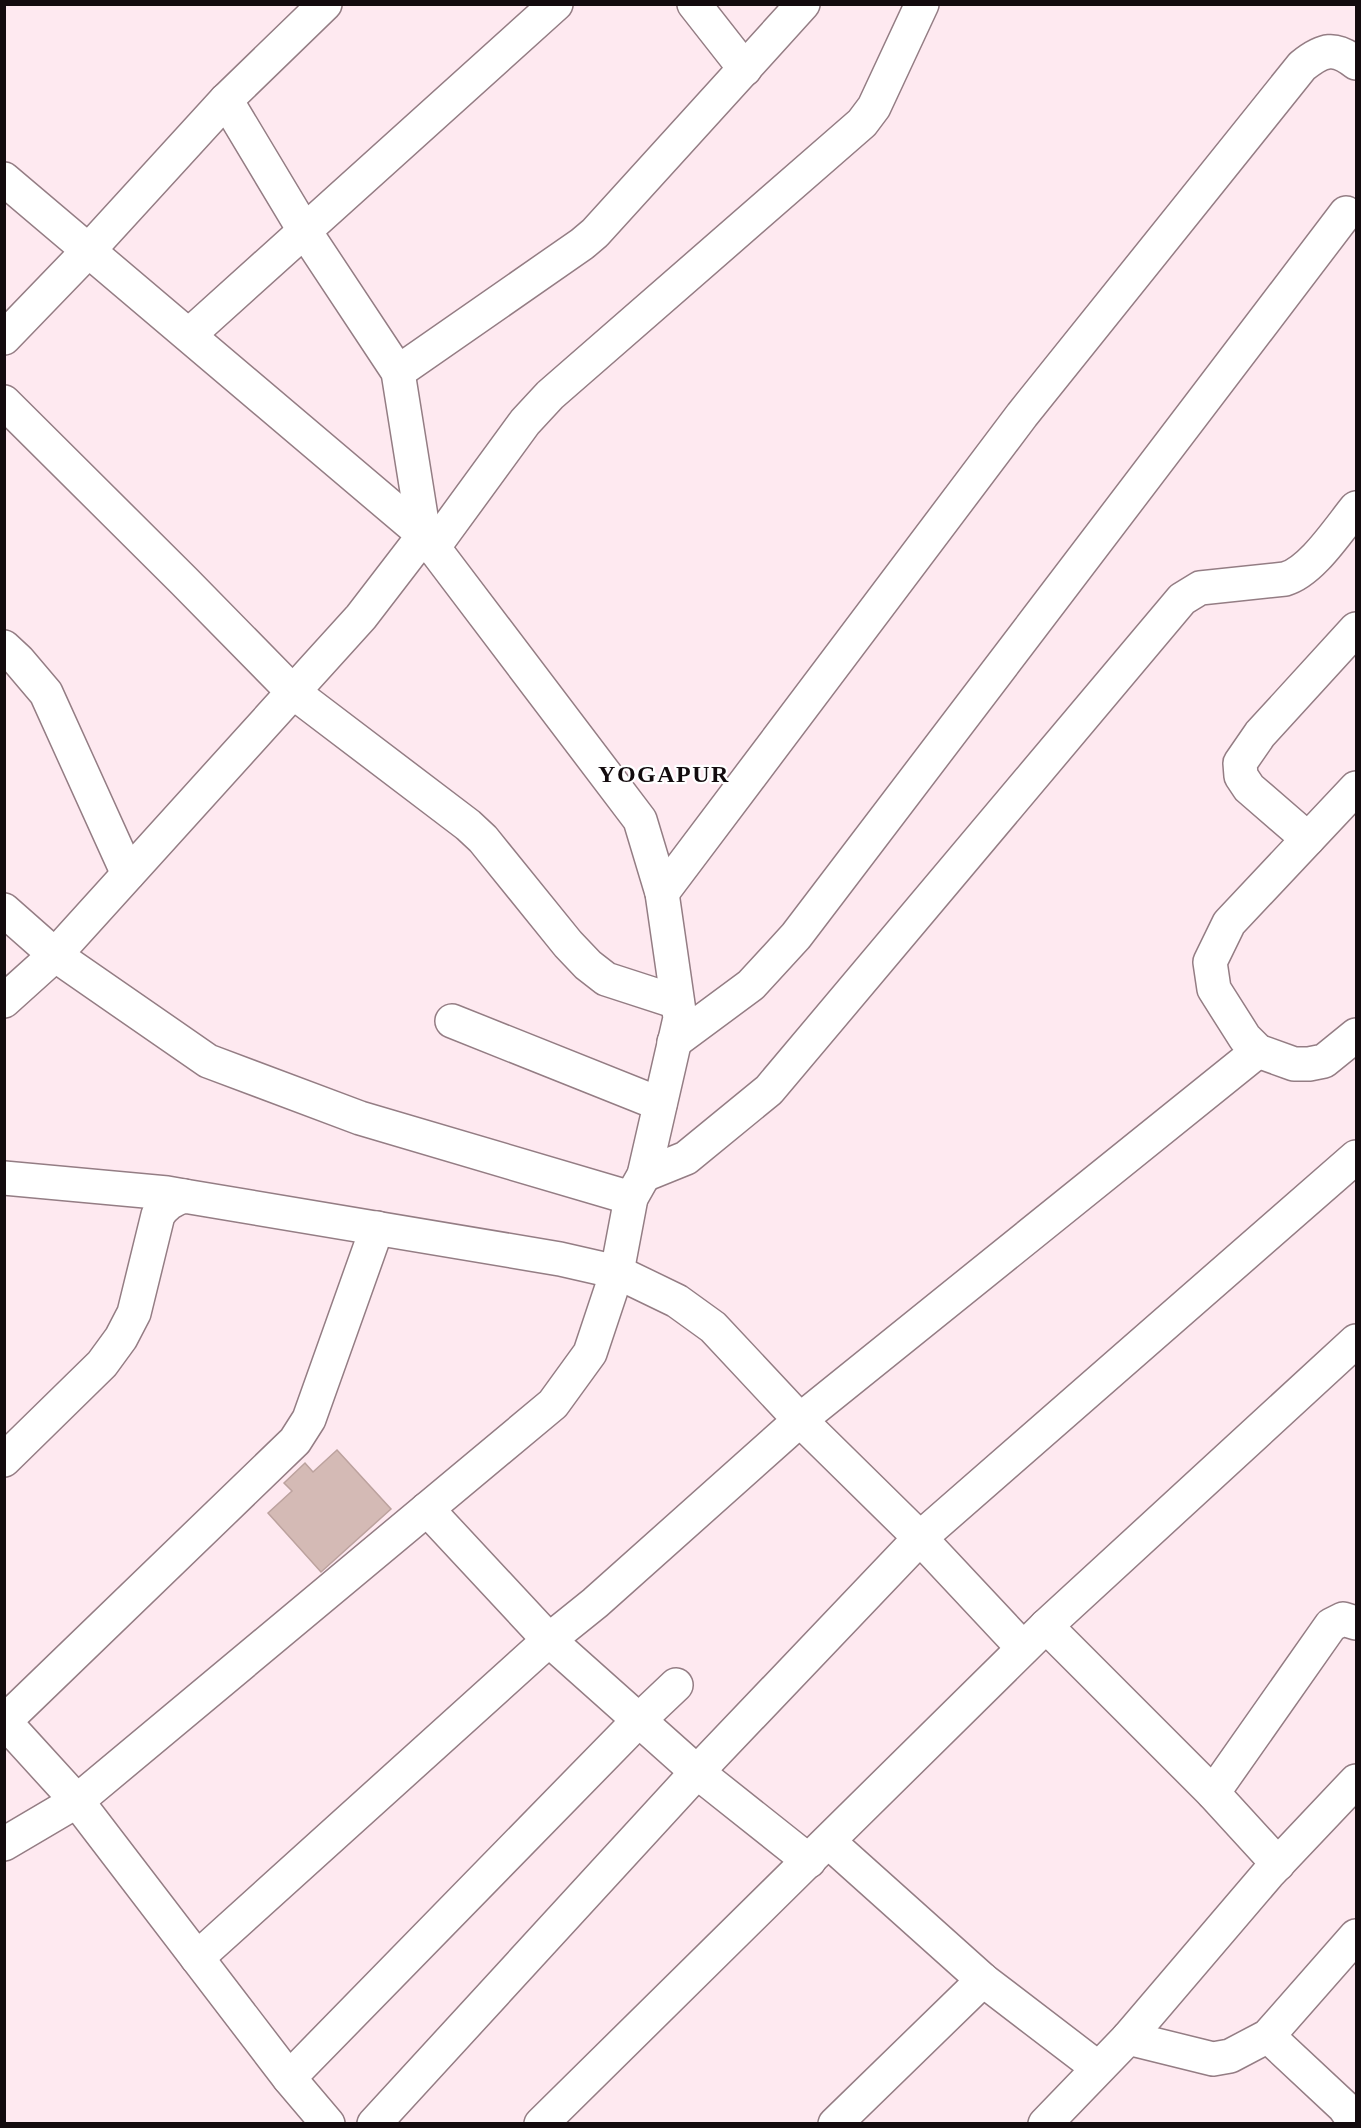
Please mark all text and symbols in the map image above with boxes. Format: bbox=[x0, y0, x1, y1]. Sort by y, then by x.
district label: YOGAPUR bbox=[598, 761, 730, 787]

